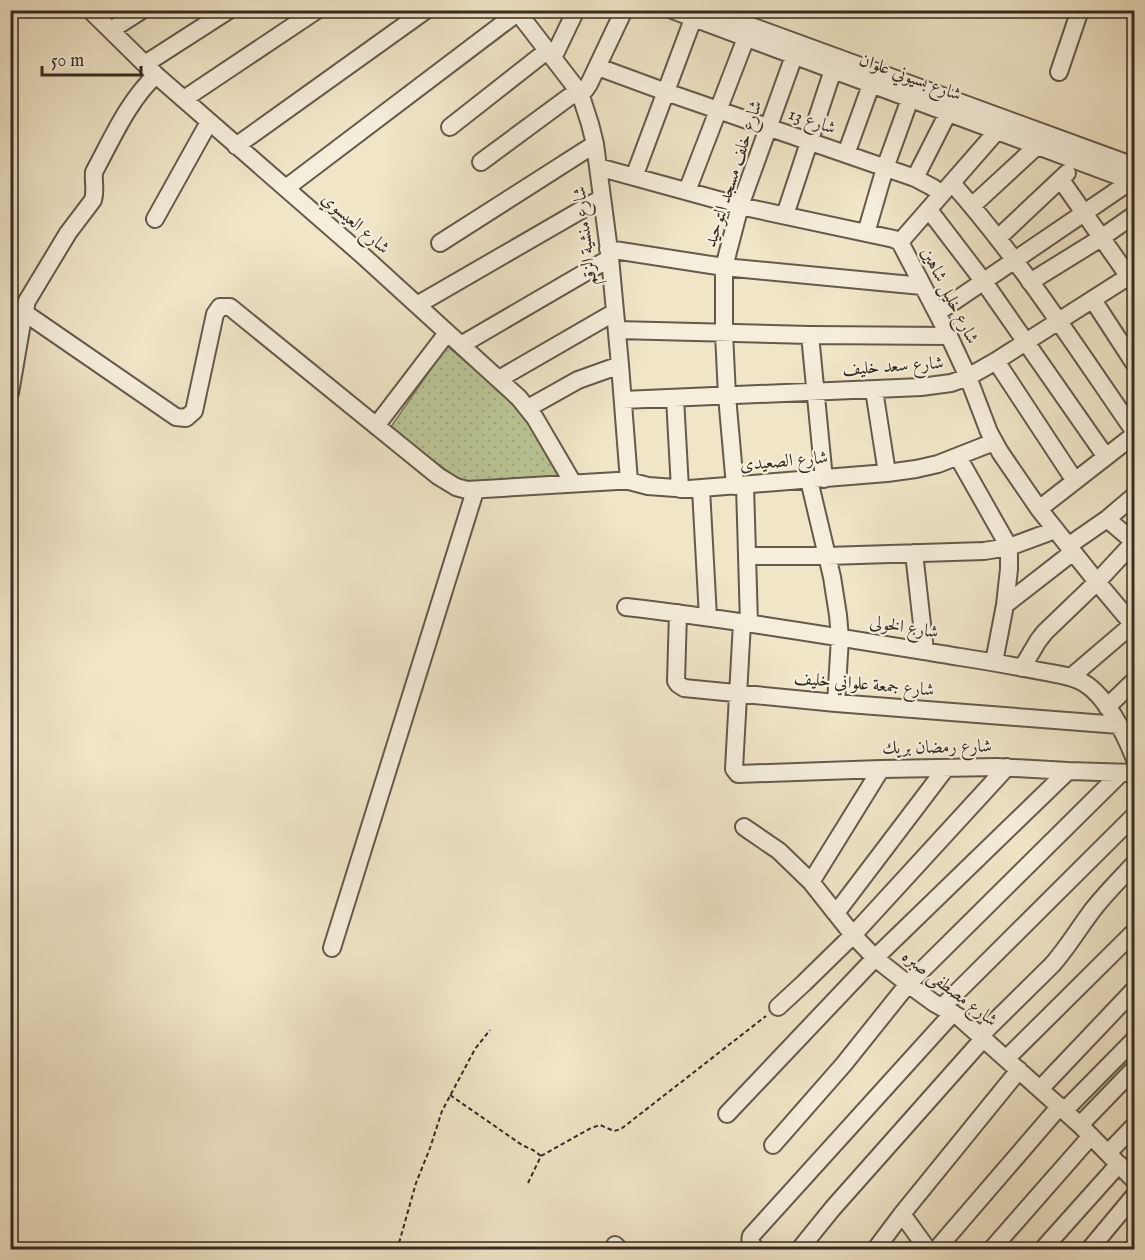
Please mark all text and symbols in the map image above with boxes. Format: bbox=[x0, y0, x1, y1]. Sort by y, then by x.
scale bar bbox=[42, 39, 141, 77]
street label: شارع بسيوني علوان bbox=[855, 49, 964, 109]
text: 50 m bbox=[51, 50, 84, 73]
street label: شارع خلف مسجد التوحيد bbox=[699, 98, 771, 251]
street label: شارع 13 bbox=[785, 103, 839, 143]
street label: شارع منشية الزقم bbox=[569, 185, 607, 287]
street label: شارع العيسوي bbox=[315, 188, 394, 262]
street label: شارع خليل شاهين bbox=[913, 244, 983, 349]
street label: شارع سعد خليف bbox=[842, 352, 944, 384]
street label: شارع الصعيدى bbox=[739, 447, 829, 479]
street label: شارع الخولى bbox=[868, 611, 940, 647]
street label: شارع جمعة علواني خليف bbox=[793, 667, 935, 705]
street label: شارع رمضان بريك bbox=[882, 736, 992, 762]
street label: شارع مصطفى صبره bbox=[895, 945, 1002, 1034]

